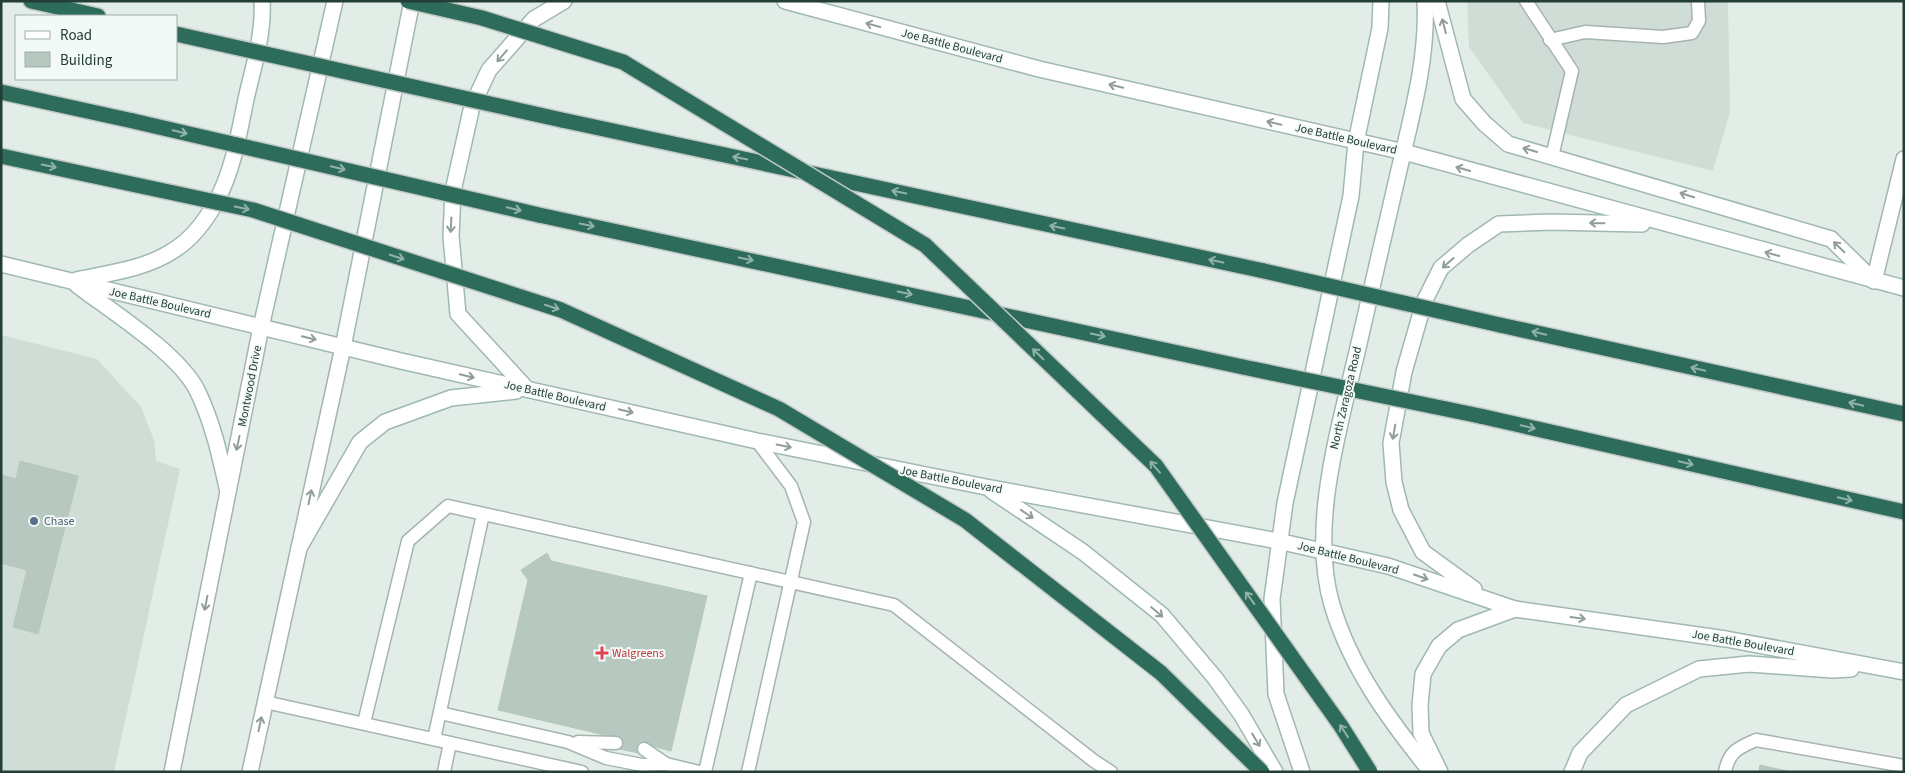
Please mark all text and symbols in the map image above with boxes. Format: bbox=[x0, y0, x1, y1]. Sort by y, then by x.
legend bbox=[15, 15, 178, 80]
one-way arrow bbox=[1438, 18, 1448, 34]
one-way arrow bbox=[866, 19, 882, 29]
street label: Joe Battle Boulevard bbox=[900, 24, 1004, 68]
text: Road bbox=[60, 25, 92, 46]
one-way arrow bbox=[496, 49, 507, 62]
text: Building bbox=[60, 50, 113, 71]
one-way arrow bbox=[1108, 81, 1124, 90]
one-way arrow bbox=[1266, 118, 1282, 127]
street label: Joe Battle Boulevard bbox=[1293, 119, 1399, 159]
one-way arrow bbox=[172, 128, 188, 137]
one-way arrow bbox=[1523, 145, 1539, 155]
one-way arrow bbox=[732, 153, 748, 162]
one-way arrow bbox=[40, 162, 56, 172]
one-way arrow bbox=[330, 164, 346, 173]
one-way arrow bbox=[1456, 164, 1472, 173]
one-way arrow bbox=[891, 187, 907, 197]
one-way arrow bbox=[1679, 190, 1695, 200]
one-way arrow bbox=[234, 204, 250, 213]
one-way arrow bbox=[505, 205, 521, 214]
one-way arrow bbox=[447, 217, 456, 233]
one-way arrow bbox=[1589, 219, 1605, 228]
one-way arrow bbox=[578, 221, 594, 230]
one-way arrow bbox=[1050, 222, 1066, 231]
one-way arrow bbox=[1833, 241, 1846, 253]
one-way arrow bbox=[1764, 249, 1780, 258]
one-way arrow bbox=[389, 253, 404, 262]
one-way arrow bbox=[737, 255, 753, 264]
one-way arrow bbox=[1209, 256, 1225, 265]
one-way arrow bbox=[1441, 257, 1454, 268]
street label: Joe Battle Boulevard bbox=[107, 283, 213, 323]
one-way arrow bbox=[896, 289, 912, 299]
one-way arrow bbox=[543, 302, 559, 312]
one-way arrow bbox=[1531, 328, 1547, 337]
one-way arrow bbox=[1089, 331, 1105, 340]
one-way arrow bbox=[300, 334, 316, 343]
street label: Montwood Drive bbox=[234, 344, 266, 428]
street label: North Zaragoza Road bbox=[1326, 345, 1366, 451]
one-way arrow bbox=[1032, 348, 1044, 360]
one-way arrow bbox=[1690, 363, 1706, 373]
one-way arrow bbox=[458, 372, 474, 381]
street label: Joe Battle Boulevard bbox=[502, 376, 608, 416]
one-way arrow bbox=[1849, 399, 1865, 408]
one-way arrow bbox=[617, 407, 633, 417]
one-way arrow bbox=[1388, 423, 1398, 439]
one-way arrow bbox=[1519, 423, 1535, 432]
one-way arrow bbox=[233, 435, 242, 451]
one-way arrow bbox=[776, 442, 792, 452]
one-way arrow bbox=[1678, 459, 1694, 468]
one-way arrow bbox=[1149, 460, 1160, 473]
street label: Joe Battle Boulevard bbox=[898, 462, 1004, 498]
one-way arrow bbox=[306, 490, 315, 506]
one-way arrow bbox=[1836, 495, 1852, 504]
one-way arrow bbox=[1020, 509, 1034, 520]
place label: Chase bbox=[44, 513, 74, 530]
marker: Chase bbox=[28, 515, 40, 527]
street label: Joe Battle Boulevard bbox=[1295, 537, 1401, 579]
one-way arrow bbox=[1413, 573, 1428, 582]
one-way arrow bbox=[1245, 591, 1255, 605]
one-way arrow bbox=[201, 594, 210, 610]
one-way arrow bbox=[1150, 606, 1163, 617]
one-way arrow bbox=[1569, 613, 1585, 623]
street label: Joe Battle Boulevard bbox=[1690, 626, 1796, 660]
place label: Walgreens bbox=[612, 645, 664, 662]
marker: Walgreens bbox=[596, 647, 608, 659]
one-way arrow bbox=[256, 717, 265, 733]
one-way arrow bbox=[1339, 724, 1349, 738]
one-way arrow bbox=[1252, 732, 1262, 746]

